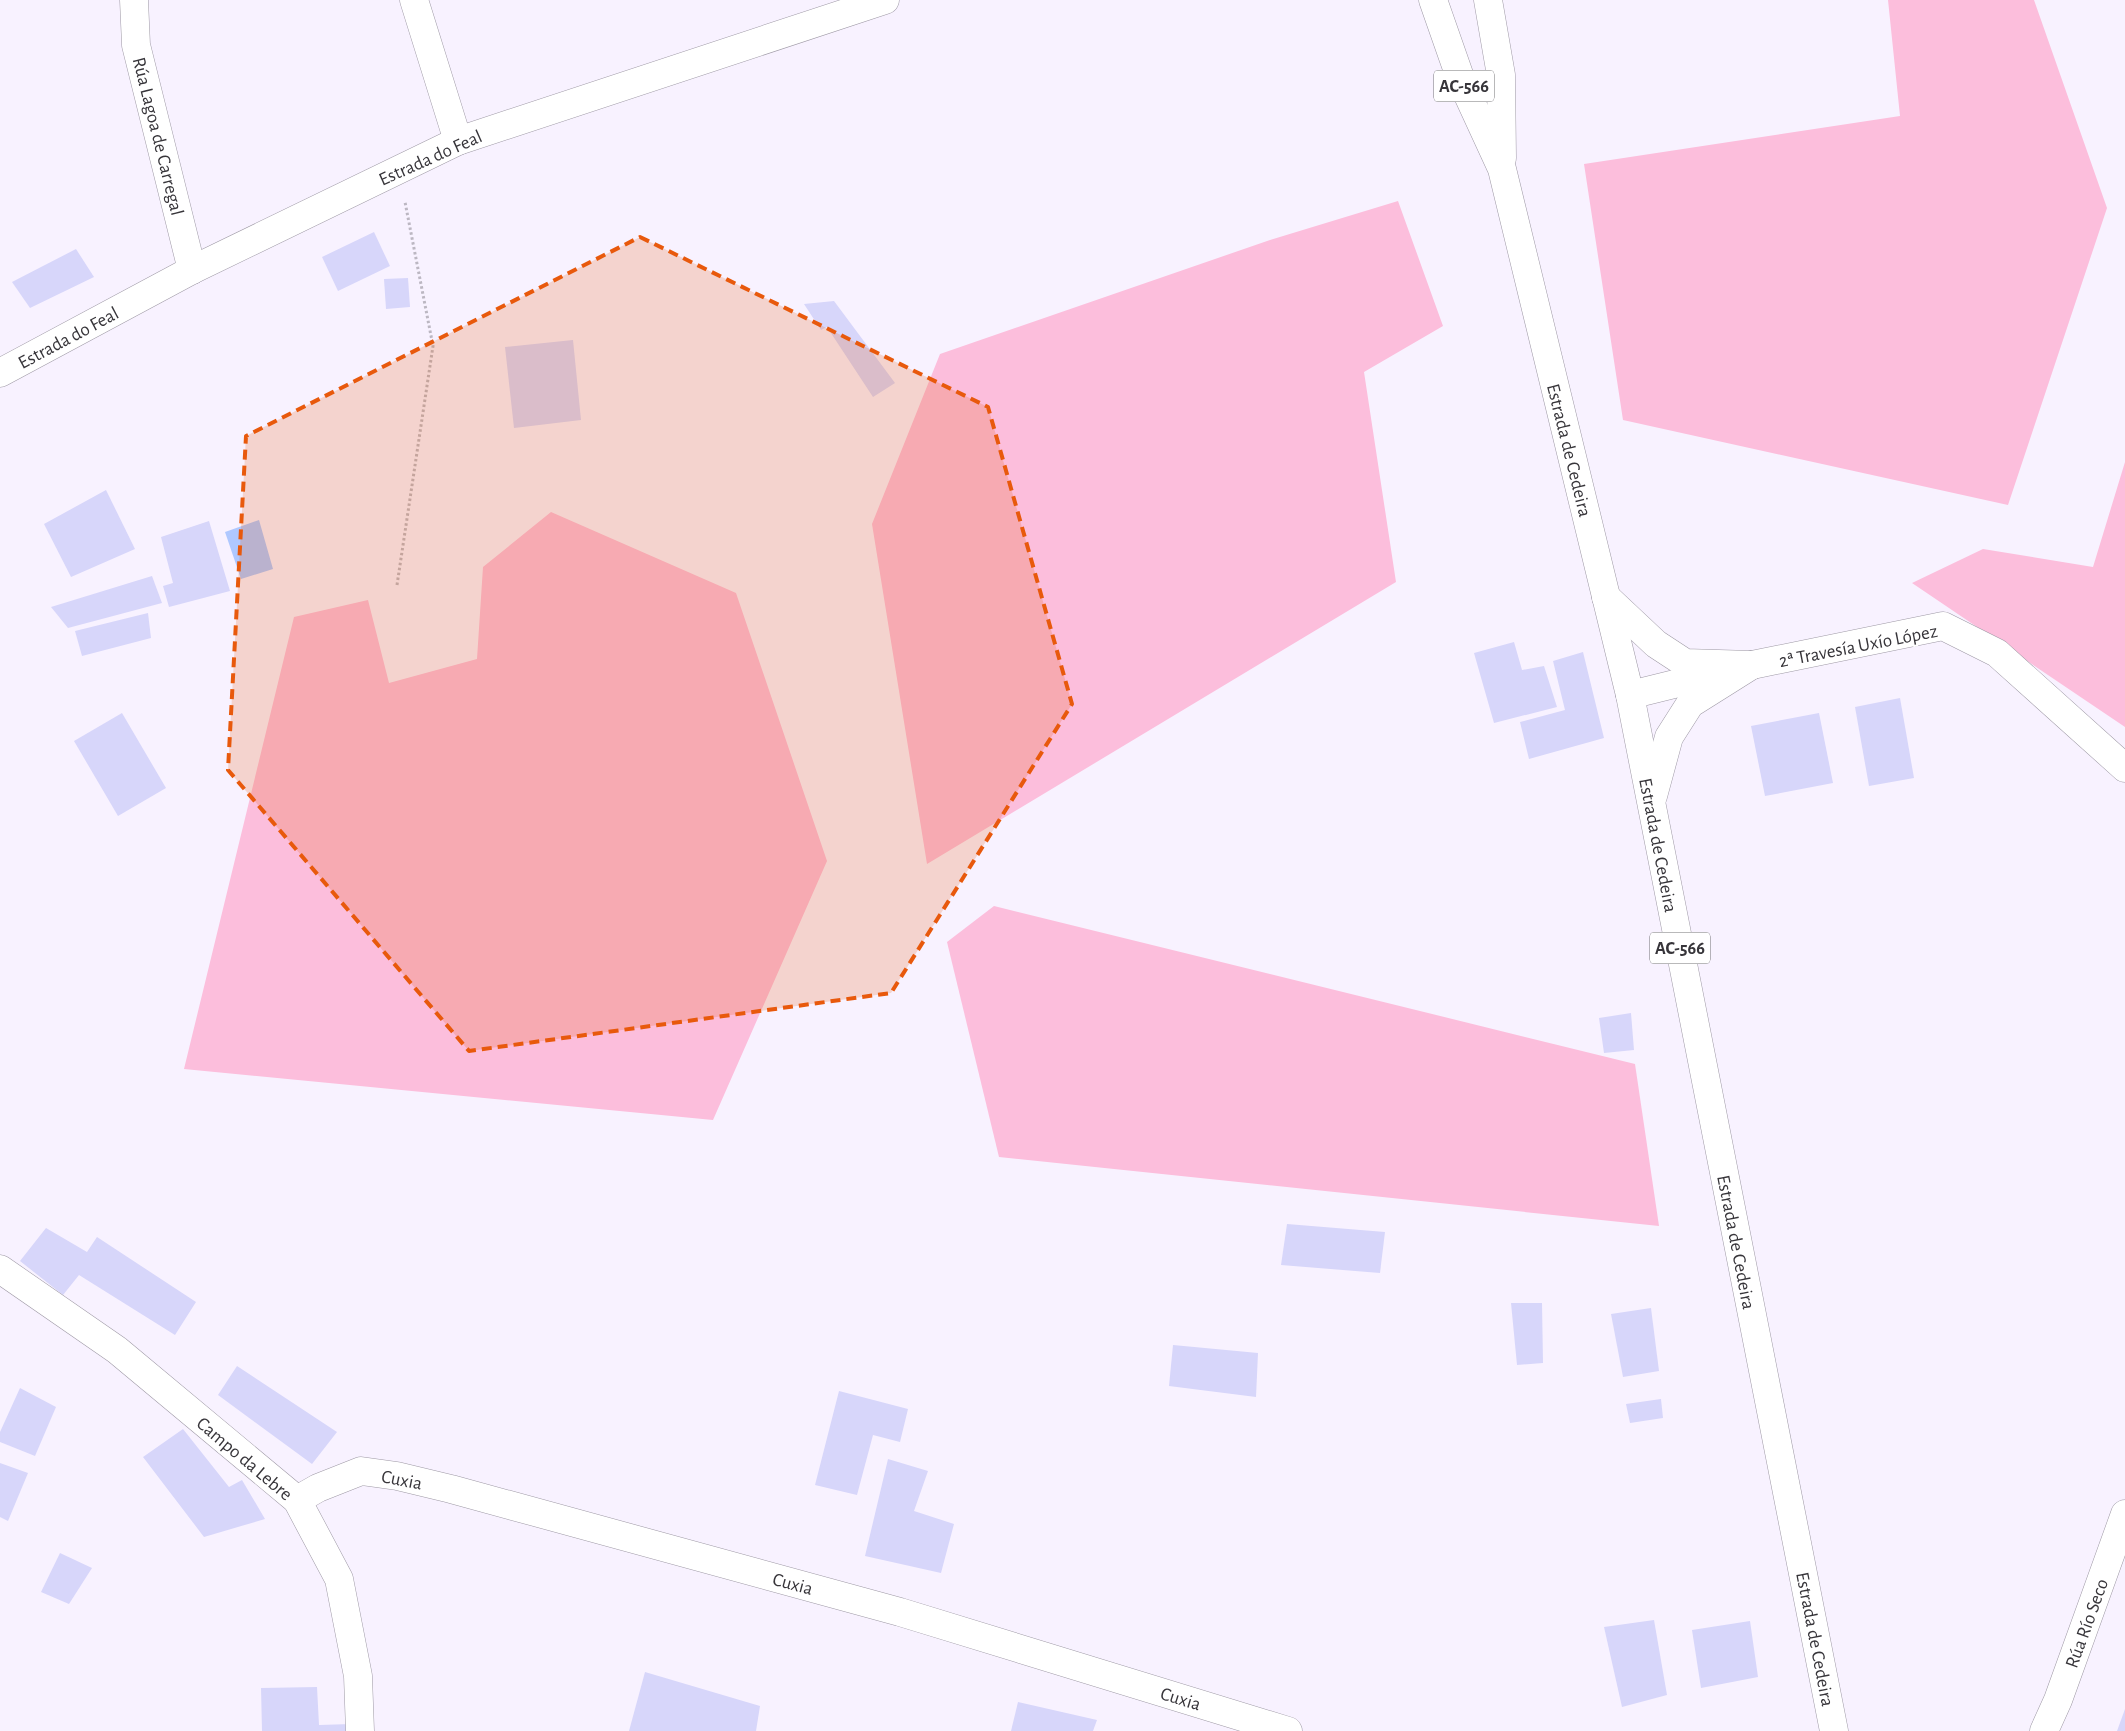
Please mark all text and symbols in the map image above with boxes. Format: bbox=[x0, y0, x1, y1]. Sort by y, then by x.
street label: Rúa Lagoa de Carregal bbox=[129, 55, 186, 217]
road number: AC-566 bbox=[1434, 70, 1494, 102]
street label: Estrada do Feal bbox=[376, 127, 485, 190]
street label: Estrada do Feal bbox=[15, 304, 122, 373]
street label: Estrada de Cedeira bbox=[1543, 382, 1594, 519]
street label: 2ª Travesía Uxío López bbox=[1777, 622, 1939, 671]
street label: Estrada de Cedeira bbox=[1635, 776, 1680, 914]
road number: AC-566 bbox=[1650, 932, 1710, 964]
street label: Estrada de Cedeira bbox=[1713, 1173, 1758, 1311]
street label: Campo da Lebre bbox=[193, 1414, 296, 1504]
street label: Cuxia bbox=[380, 1467, 424, 1494]
street label: Cuxia bbox=[770, 1570, 815, 1599]
street label: Estrada de Cedeira bbox=[1792, 1570, 1837, 1708]
street label: Rúa Río Seco bbox=[2063, 1576, 2112, 1671]
street label: Cuxia bbox=[1158, 1684, 1203, 1715]

